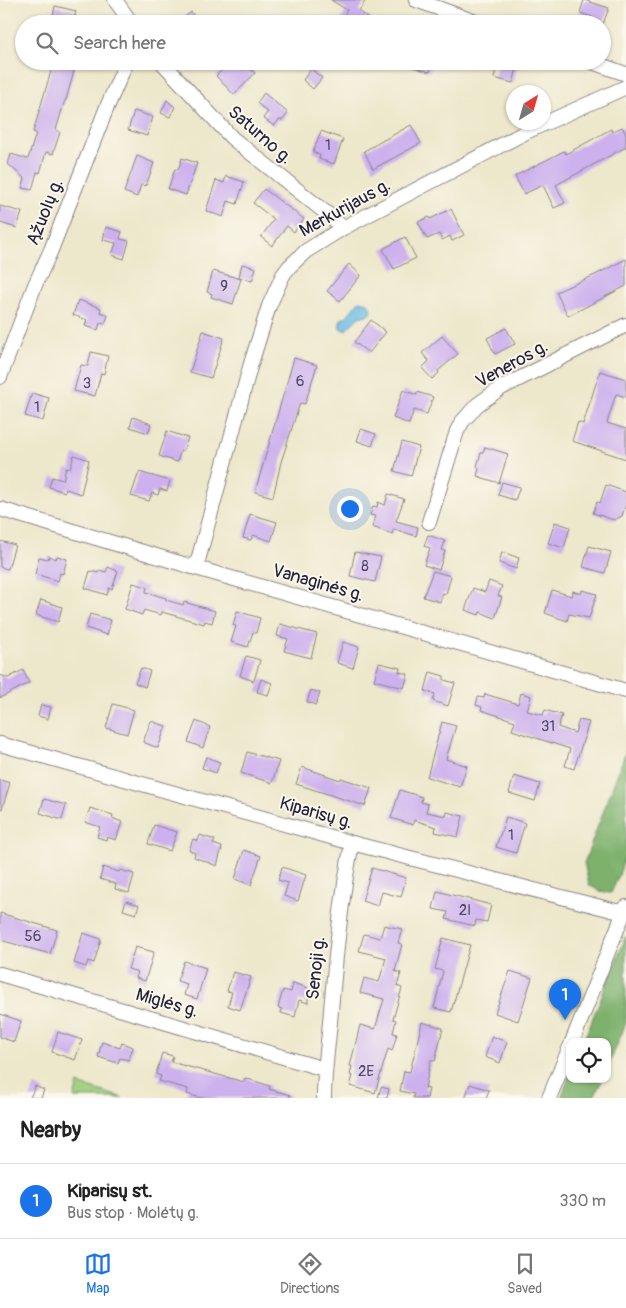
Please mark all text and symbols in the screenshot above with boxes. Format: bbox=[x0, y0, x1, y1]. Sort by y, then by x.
search box bbox=[15, 15, 611, 70]
icon: search bbox=[33, 29, 61, 57]
text: Search here bbox=[73, 31, 166, 55]
north arrow bbox=[506, 85, 551, 130]
street label: Saturno g. bbox=[223, 101, 297, 169]
house number: 1 bbox=[325, 136, 331, 155]
street label: Merkurijaus g. bbox=[295, 173, 395, 243]
street label: Ąžuolų g. bbox=[21, 175, 69, 249]
house number: 9 bbox=[220, 277, 228, 296]
street label: Veneros g. bbox=[472, 335, 552, 393]
house number: 6 bbox=[296, 372, 304, 391]
house number: 3 bbox=[83, 374, 91, 393]
house number: 1 bbox=[34, 398, 40, 417]
your location bbox=[337, 496, 363, 522]
house number: 8 bbox=[361, 557, 369, 576]
street label: Vanaginės g. bbox=[270, 559, 366, 607]
house number: 31 bbox=[541, 717, 555, 736]
street label: Kiparisų g. bbox=[277, 792, 355, 834]
house number: 1 bbox=[508, 826, 514, 845]
house number: 2I bbox=[459, 901, 471, 920]
house number: 56 bbox=[25, 927, 41, 946]
street label: Senoji g. bbox=[301, 935, 331, 1001]
pin: 1 bbox=[549, 979, 581, 1020]
street label: Miglės g. bbox=[133, 983, 201, 1023]
map controls bbox=[566, 1038, 611, 1083]
button: locate bbox=[566, 1038, 611, 1083]
house number: 2E bbox=[358, 1062, 374, 1081]
text: Nearby bbox=[20, 1117, 81, 1144]
text: Kiparisų st. bbox=[67, 1179, 153, 1203]
text: 1 bbox=[33, 1191, 39, 1211]
text: 330 m bbox=[560, 1191, 606, 1211]
text: Bus stop · Molėtų g. bbox=[67, 1203, 199, 1223]
tab: Map bbox=[84, 1250, 112, 1297]
tab: Directions bbox=[280, 1250, 339, 1297]
tab: Saved bbox=[507, 1250, 542, 1297]

